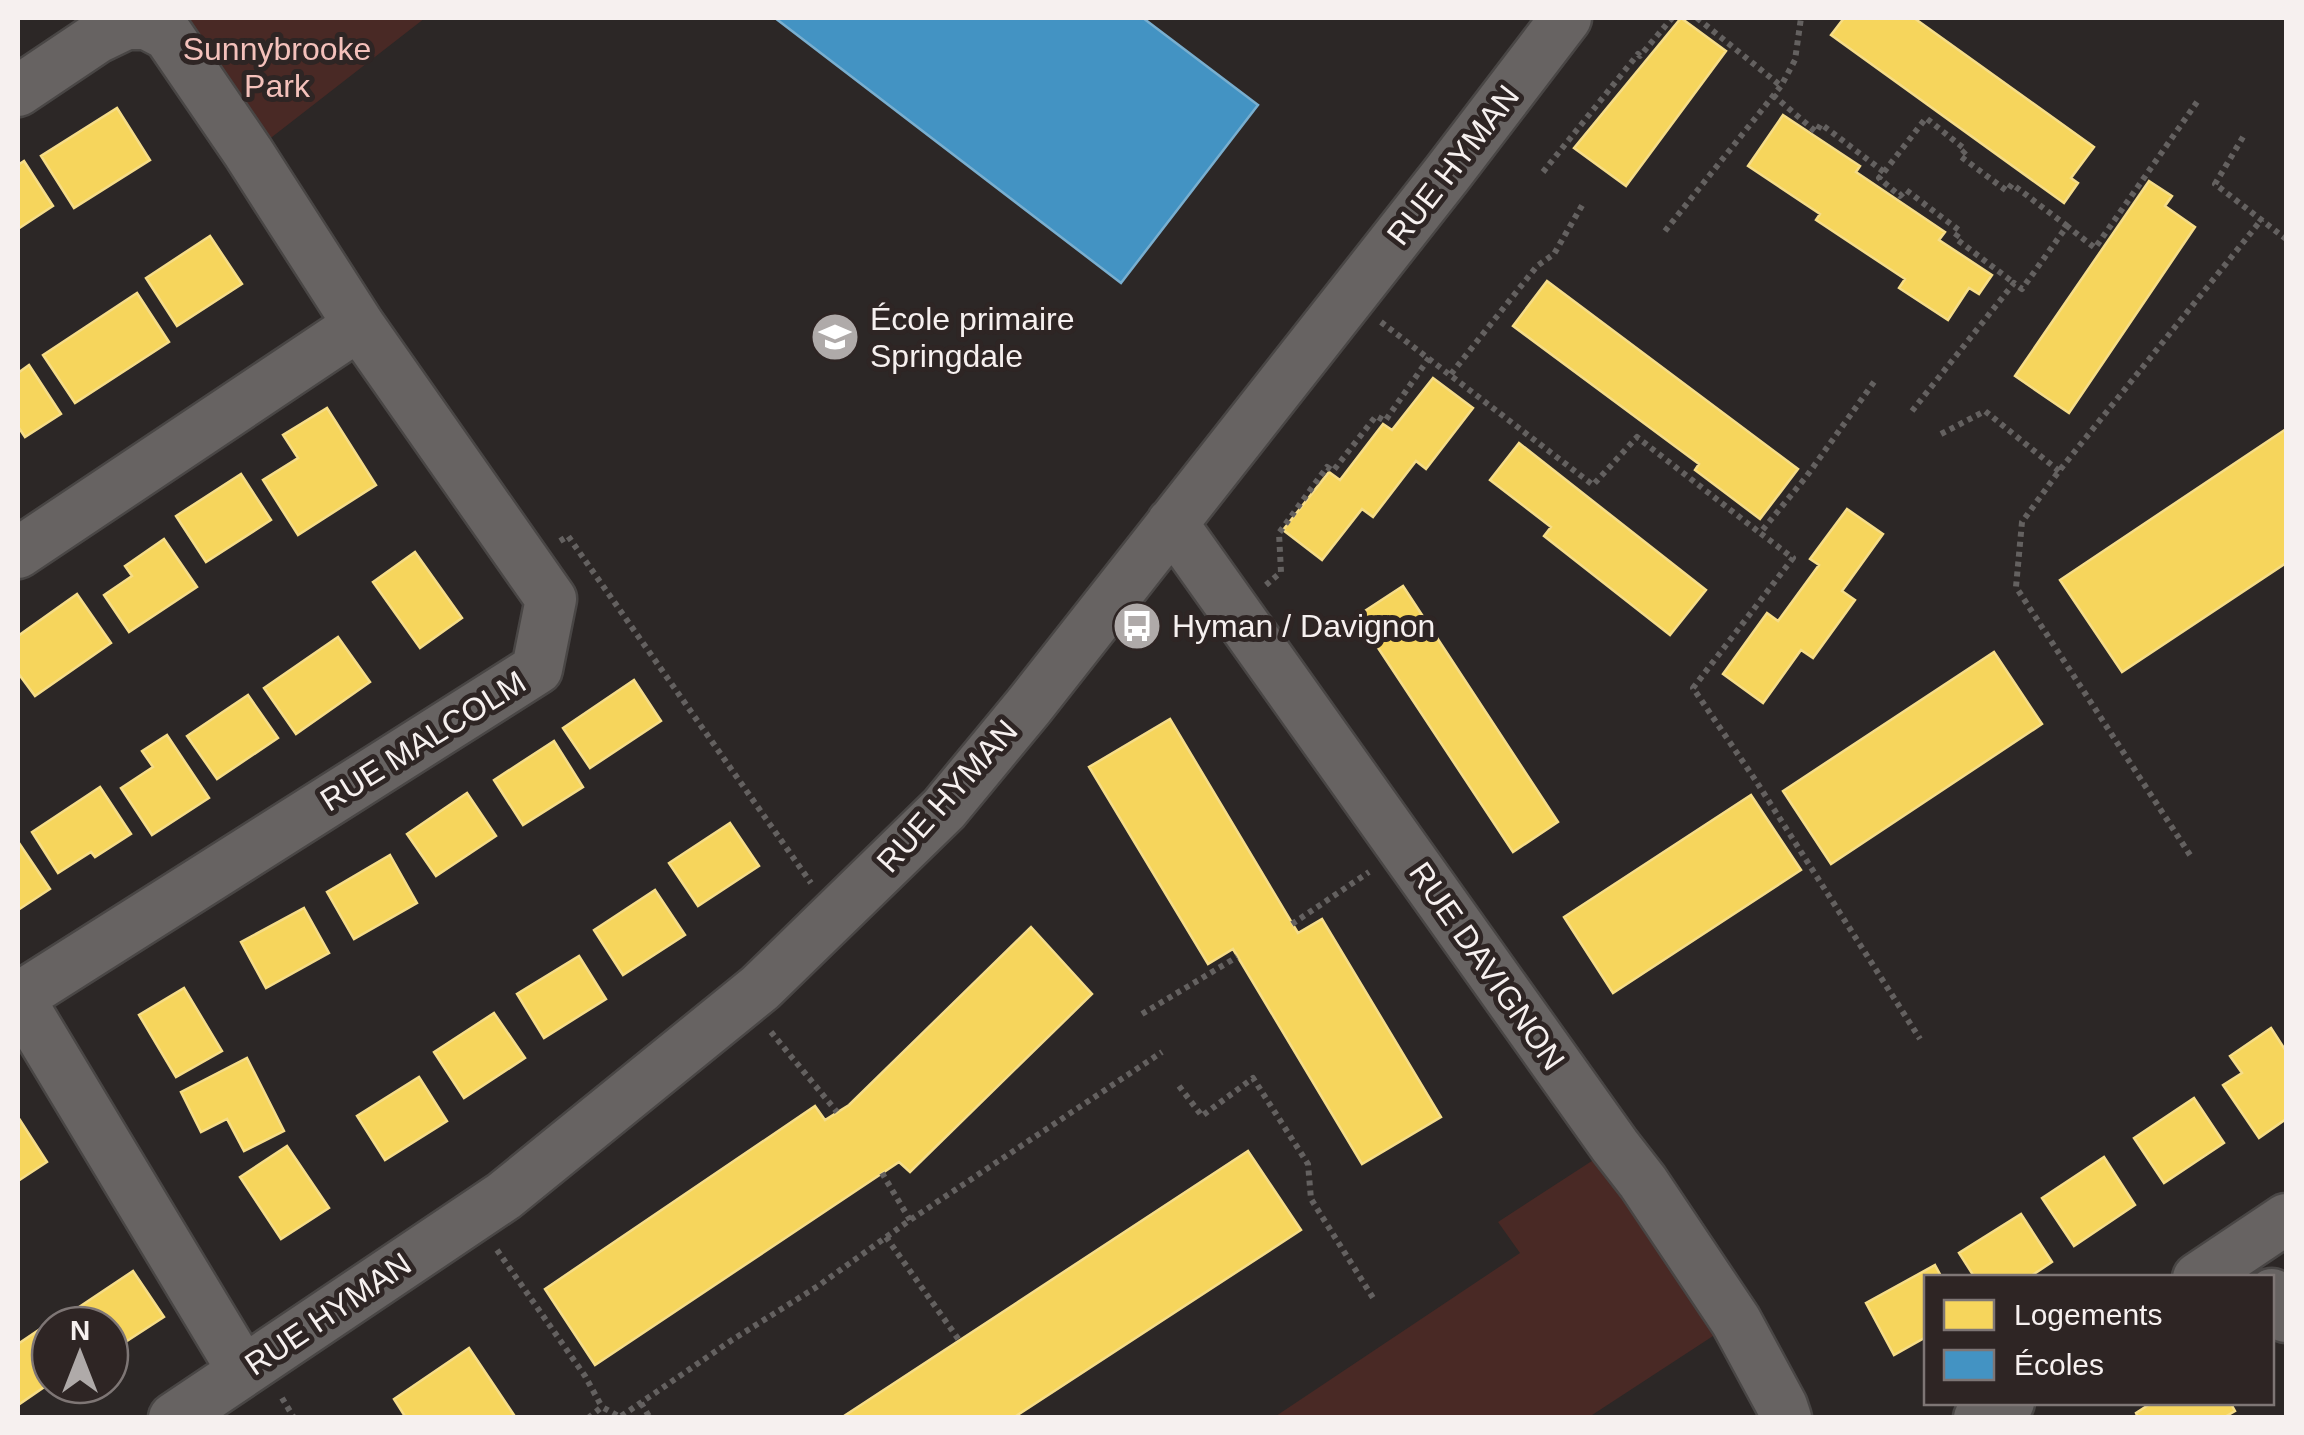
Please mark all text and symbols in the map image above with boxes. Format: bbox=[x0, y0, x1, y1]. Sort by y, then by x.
park label: Sunnybrooke Park bbox=[183, 31, 371, 104]
street label: RUE HYMAN bbox=[1380, 78, 1526, 252]
place label: École primaire Springdale bbox=[870, 301, 1075, 374]
school or university icon: École primaire Springdale bbox=[809, 311, 861, 363]
bus stop icon: Hyman / Davignon bbox=[1111, 600, 1163, 652]
place label: Hyman / Davignon bbox=[1172, 608, 1435, 644]
street label: RUE MALCOLM bbox=[314, 664, 532, 818]
street label: RUE HYMAN bbox=[869, 713, 1025, 879]
street label: RUE DAVIGNON bbox=[1402, 855, 1572, 1077]
street label: RUE HYMAN bbox=[238, 1245, 418, 1383]
legend bbox=[1924, 1275, 2274, 1405]
text: Logements bbox=[2014, 1298, 2162, 1331]
north arrow bbox=[30, 1305, 130, 1405]
text: N bbox=[70, 1315, 90, 1346]
text: Écoles bbox=[2014, 1348, 2104, 1381]

